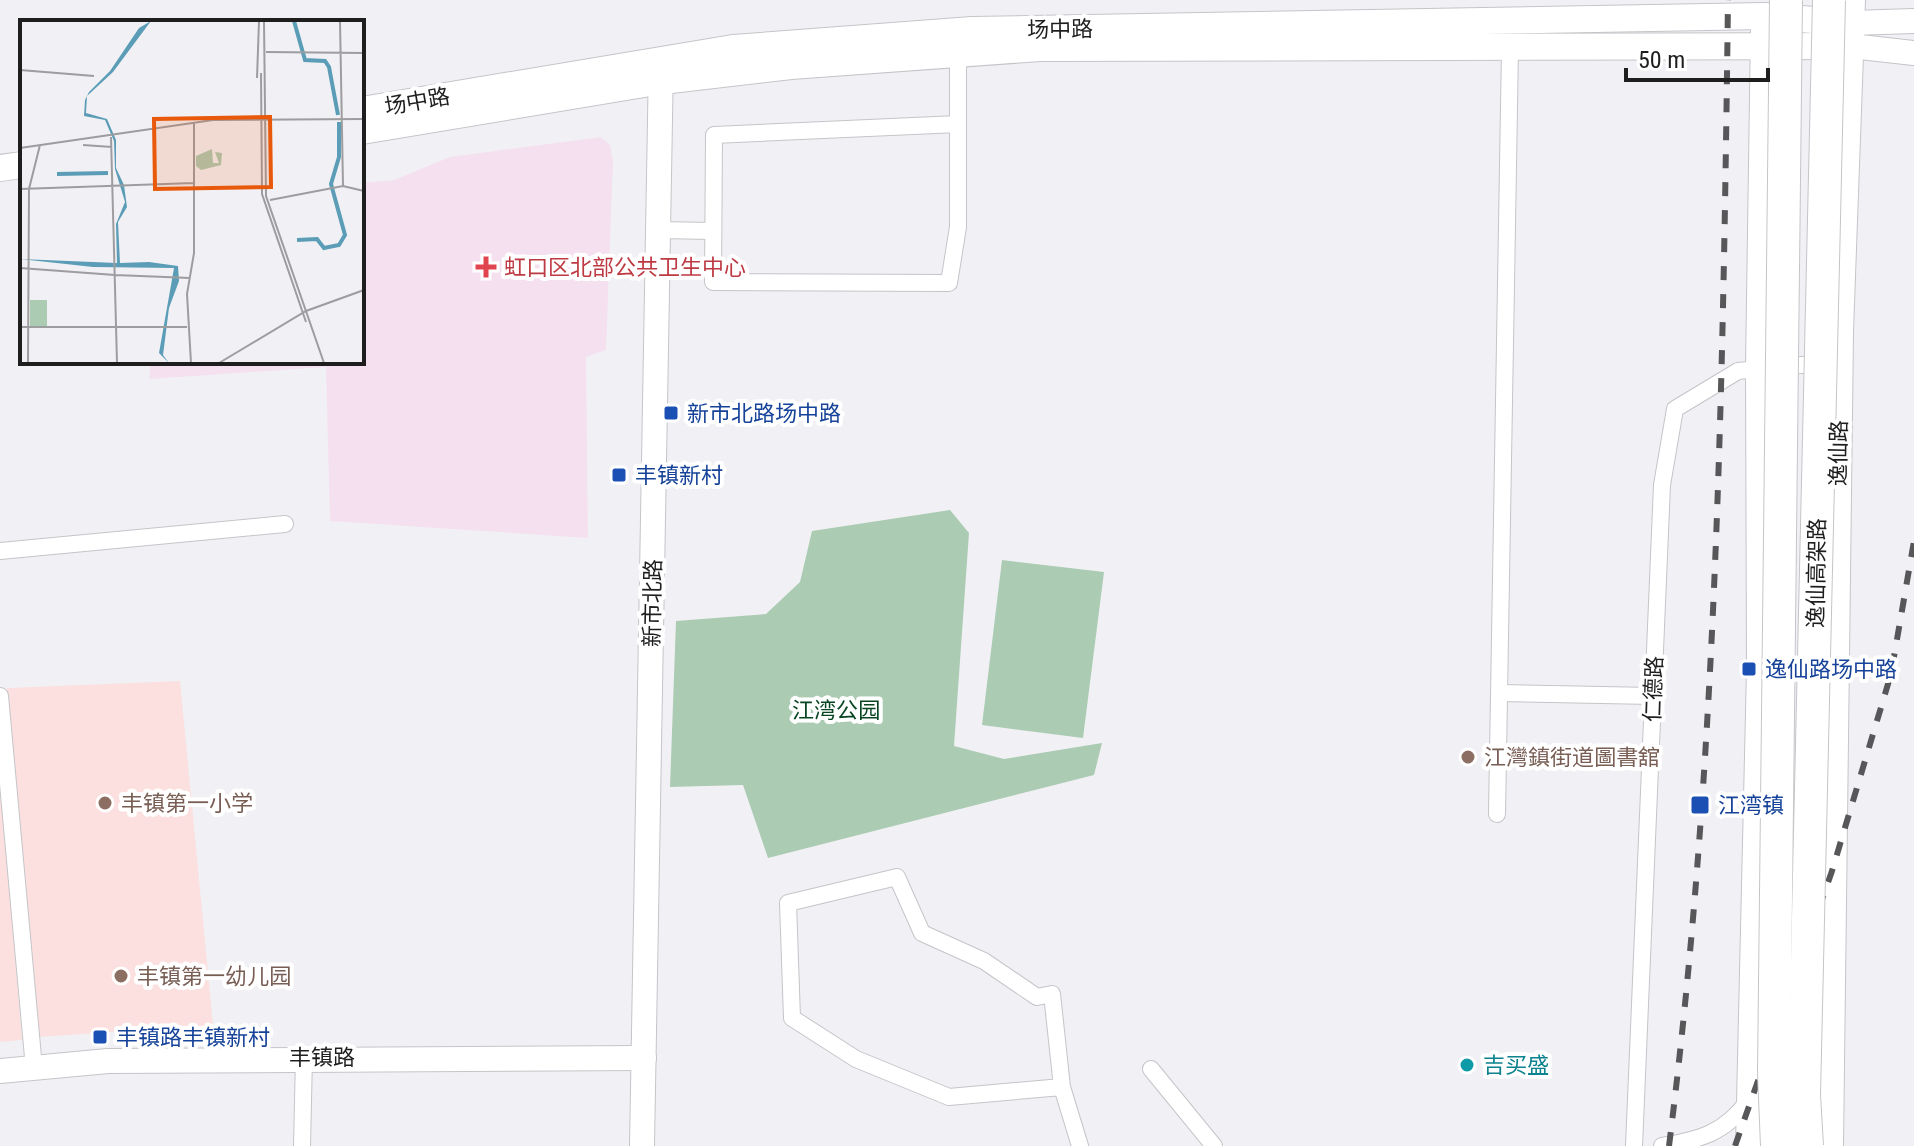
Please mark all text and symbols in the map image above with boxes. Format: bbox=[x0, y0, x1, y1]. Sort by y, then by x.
street label: 场中路 bbox=[1027, 16, 1093, 43]
inset map bbox=[20, 20, 364, 364]
scale bar bbox=[1626, 32, 1768, 82]
text: 50 m bbox=[1638, 46, 1685, 74]
street label: 场中路 bbox=[382, 83, 452, 120]
place label: 虹口区北部公共卫生中心 bbox=[504, 255, 746, 280]
marker: 虹口区北部公共卫生中心 bbox=[475, 256, 497, 278]
place label: 新市北路场中路 bbox=[687, 401, 841, 426]
marker: 新市北路场中路 bbox=[662, 404, 680, 422]
street label: 逸仙路 bbox=[1825, 420, 1852, 486]
place label: 丰镇新村 bbox=[635, 463, 723, 488]
marker: 丰镇新村 bbox=[610, 466, 628, 484]
street label: 逸仙高架路 bbox=[1803, 518, 1830, 628]
street label: 新市北路 bbox=[639, 559, 666, 647]
street label: 仁德路 bbox=[1640, 656, 1667, 722]
place label: 逸仙路场中路 bbox=[1765, 657, 1897, 682]
marker: 逸仙路场中路 bbox=[1740, 660, 1758, 678]
park label: 江湾公园 bbox=[792, 698, 880, 723]
place label: 江灣鎮街道圖書舘 bbox=[1484, 745, 1660, 770]
marker: 江灣鎮街道圖書舘 bbox=[1459, 748, 1477, 766]
place label: 丰镇第一小学 bbox=[121, 791, 253, 816]
place label: 江湾镇 bbox=[1718, 793, 1784, 818]
marker: 丰镇第一小学 bbox=[96, 794, 114, 812]
marker: 江湾镇 bbox=[1689, 794, 1711, 816]
place label: 丰镇第一幼儿园 bbox=[137, 964, 291, 989]
marker: 丰镇第一幼儿园 bbox=[112, 967, 130, 985]
place label: 丰镇路丰镇新村 bbox=[116, 1025, 270, 1050]
marker: 丰镇路丰镇新村 bbox=[91, 1028, 109, 1046]
street label: 丰镇路 bbox=[289, 1045, 355, 1070]
place label: 吉买盛 bbox=[1483, 1053, 1549, 1078]
marker: 吉买盛 bbox=[1458, 1056, 1476, 1074]

